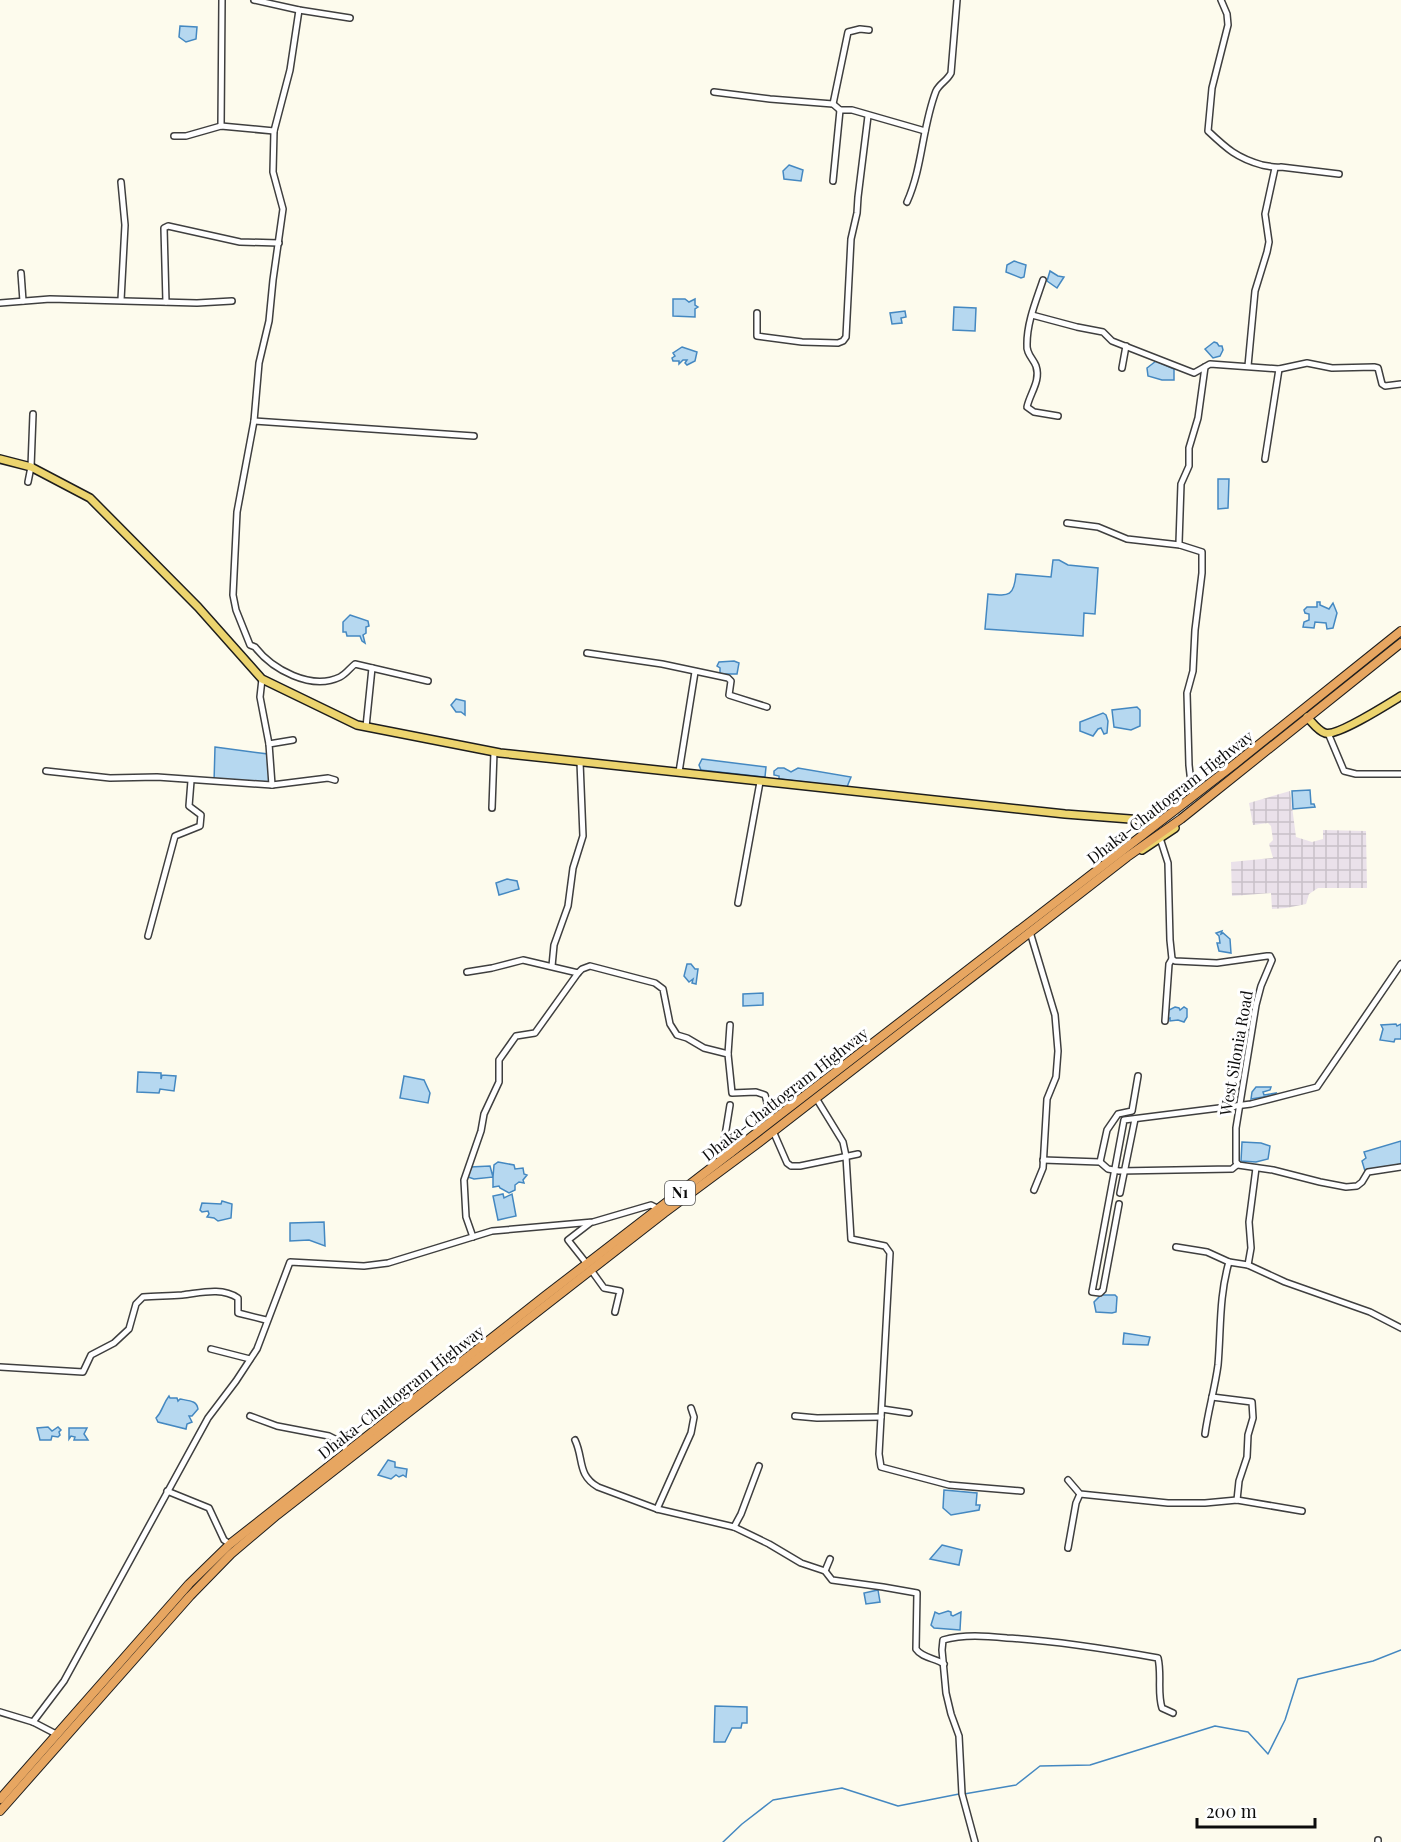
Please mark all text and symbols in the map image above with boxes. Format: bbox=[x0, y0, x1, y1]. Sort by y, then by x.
street label: Dhaka-Chattogram Highway bbox=[1082, 725, 1257, 868]
street label: West Silonia Road bbox=[1214, 989, 1257, 1118]
street label: Dhaka-Chattogram Highway bbox=[697, 1022, 872, 1165]
road number: N1 bbox=[665, 1181, 695, 1205]
street label: Dhaka-Chattogram Highway bbox=[313, 1320, 488, 1463]
scale bar bbox=[1197, 1791, 1316, 1829]
text: 200 m bbox=[1206, 1799, 1257, 1823]

